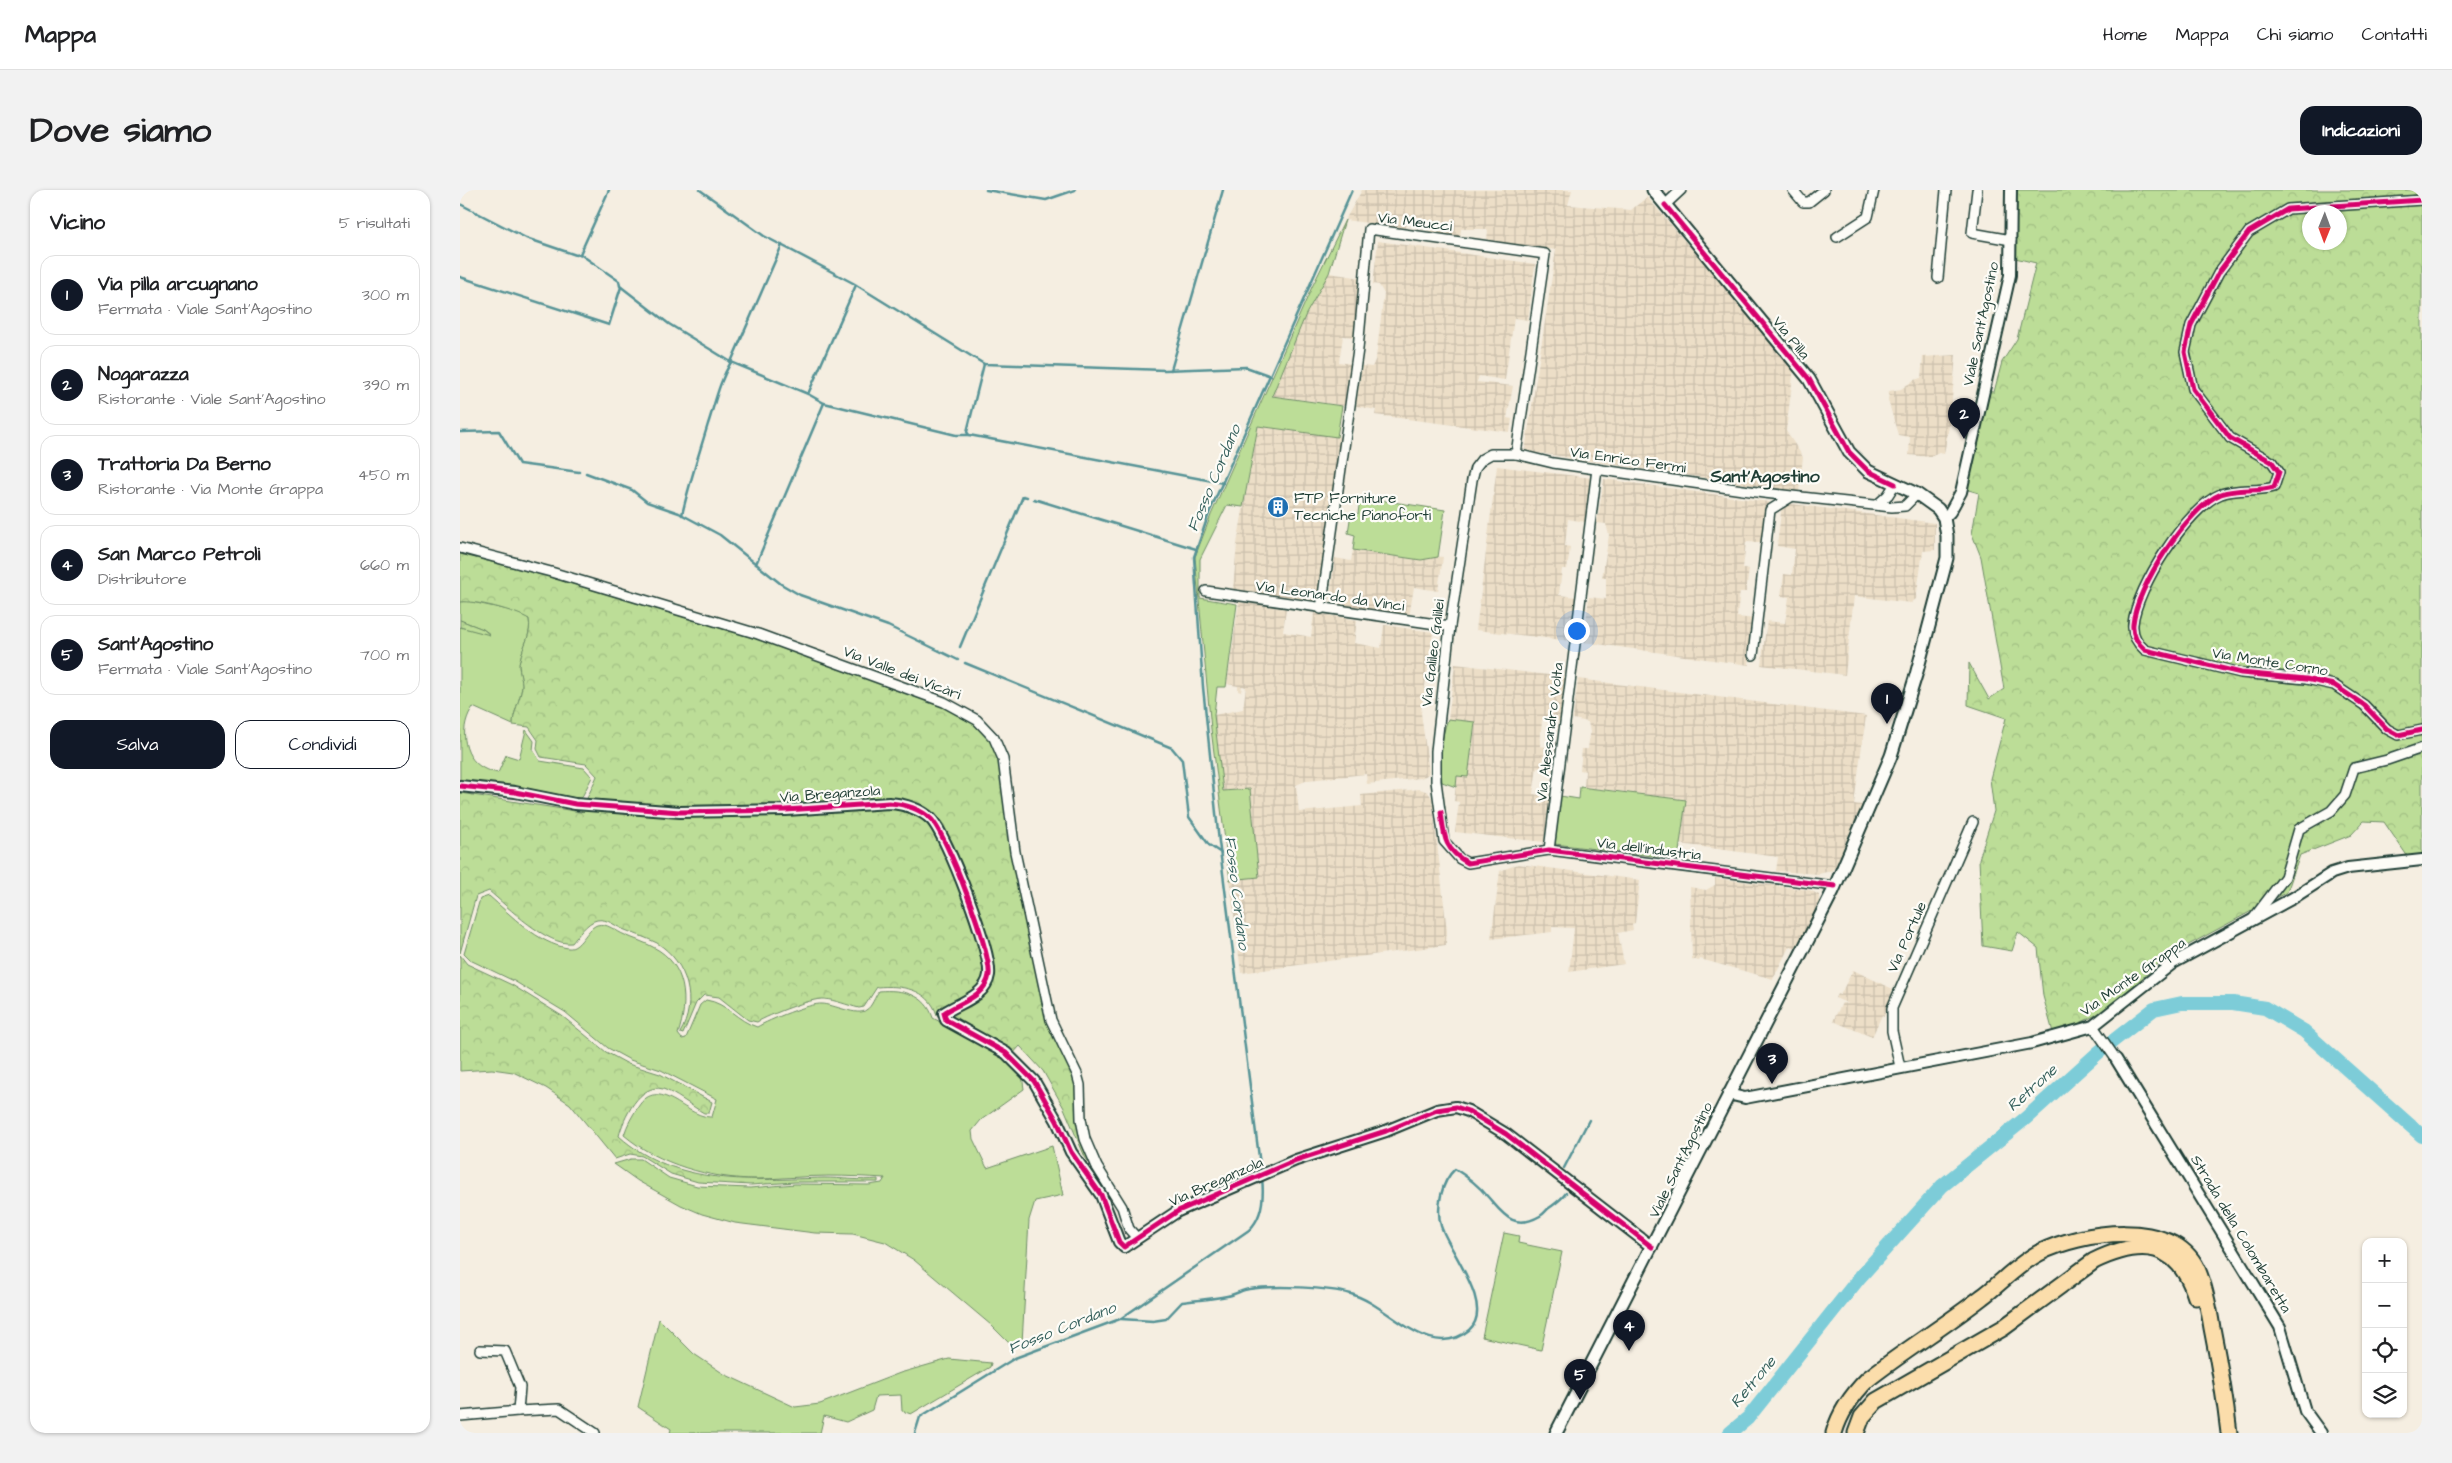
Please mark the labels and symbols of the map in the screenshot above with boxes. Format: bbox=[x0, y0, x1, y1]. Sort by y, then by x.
north arrow bbox=[2302, 205, 2347, 250]
street label: Via Meucci bbox=[1377, 207, 1454, 237]
street label: Viale Sant'Agostino bbox=[1958, 259, 2006, 388]
street label: Via Pilla bbox=[1767, 312, 1815, 364]
pin: 2 bbox=[1948, 398, 1980, 439]
water label: Fosso Cordano bbox=[1182, 420, 1247, 535]
street label: Via Enrico Fermi bbox=[1569, 441, 1688, 479]
district label: Sant'Agostino bbox=[1709, 464, 1820, 490]
place label: FTP Forniture Tecniche Pianoforti bbox=[1294, 488, 1432, 526]
building icon: FTP Forniture Tecniche Pianoforti bbox=[1266, 495, 1290, 519]
street label: Via Leonardo da Vinci bbox=[1254, 575, 1406, 617]
street label: Via Galileo Galilei bbox=[1416, 597, 1450, 708]
your location bbox=[1564, 618, 1590, 644]
street label: Via Valle dei Vicàri bbox=[840, 641, 965, 705]
street label: Via Monte Corno bbox=[2211, 642, 2330, 682]
street label: Via Alessandro Volta bbox=[1531, 661, 1569, 803]
pin: 1 bbox=[1871, 683, 1903, 724]
street label: Via Breganzola bbox=[779, 780, 882, 809]
street label: Via dell'industria bbox=[1596, 832, 1703, 866]
water label: Fosso Cordano bbox=[1219, 835, 1255, 952]
street label: Via Portule bbox=[1882, 898, 1932, 976]
street label: Via Monte Grappa bbox=[2076, 932, 2190, 1021]
pin: 3 bbox=[1756, 1043, 1788, 1084]
water label: Retrone bbox=[2002, 1059, 2063, 1117]
street label: Viale Sant'Agostino bbox=[1644, 1098, 1719, 1222]
street label: Strada della Colombaretta bbox=[2185, 1151, 2297, 1317]
street label: Via Breganzola bbox=[1166, 1152, 1267, 1213]
water label: Fosso Cordano bbox=[1005, 1296, 1120, 1360]
pin: 4 bbox=[1613, 1310, 1645, 1351]
water label: Retrone bbox=[1725, 1351, 1782, 1412]
pin: 5 bbox=[1564, 1359, 1596, 1400]

